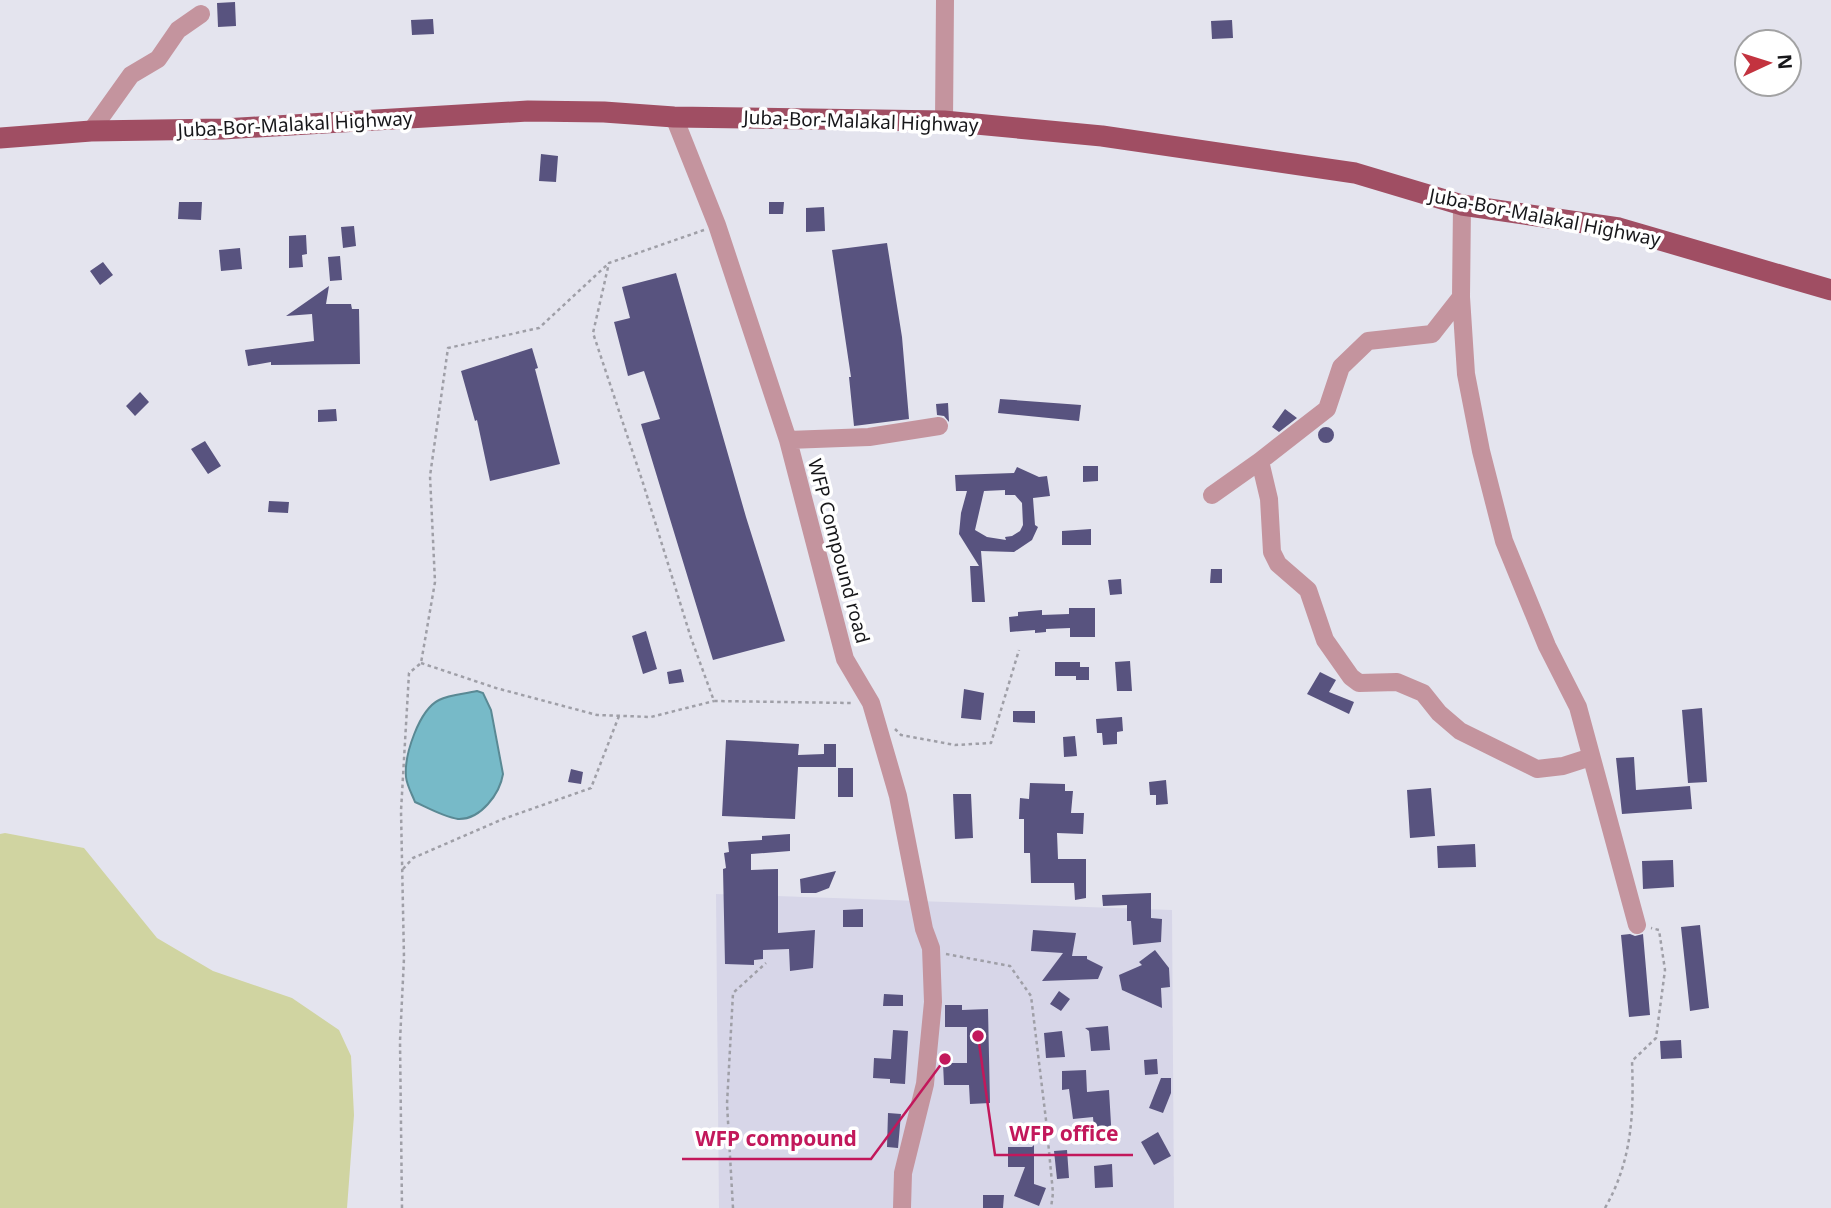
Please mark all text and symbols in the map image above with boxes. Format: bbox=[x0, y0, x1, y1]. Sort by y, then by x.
north arrow bbox=[1733, 28, 1803, 98]
text: N bbox=[1771, 53, 1798, 70]
street label: Juba-Bor-Malakal Highway bbox=[741, 104, 979, 138]
street label: Juba-Bor-Malakal Highway bbox=[175, 105, 413, 143]
street label: Juba-Bor-Malakal Highway bbox=[1425, 181, 1663, 252]
street label: WFP Compound road bbox=[802, 456, 876, 646]
callout: WFP office bbox=[995, 1113, 1133, 1155]
callout: WFP compound bbox=[682, 1117, 871, 1159]
text: WFP office bbox=[1009, 1119, 1119, 1147]
text: WFP compound bbox=[695, 1124, 857, 1152]

